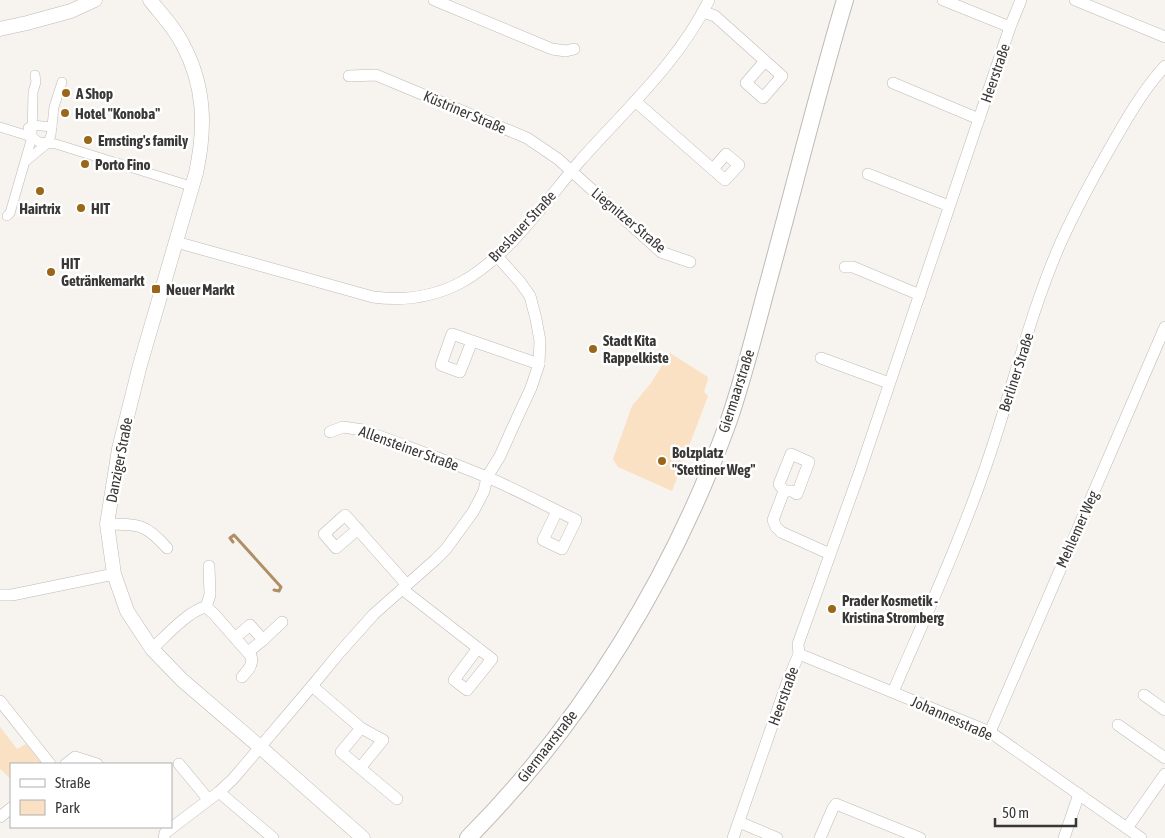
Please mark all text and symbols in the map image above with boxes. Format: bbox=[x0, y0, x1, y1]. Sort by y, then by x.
street label: Heerstraße bbox=[977, 41, 1013, 105]
place label: A Shop bbox=[75, 85, 113, 102]
marker: A Shop bbox=[60, 87, 72, 99]
street label: Küstriner Straße bbox=[421, 87, 509, 137]
place label: Hotel "Konoba" bbox=[75, 105, 160, 122]
marker: Hotel "Konoba" bbox=[59, 107, 71, 119]
place label: Ernsting's family bbox=[98, 132, 189, 149]
marker: Ernsting's family bbox=[82, 134, 94, 146]
place label: Porto Fino bbox=[95, 156, 151, 173]
marker: Porto Fino bbox=[79, 158, 91, 170]
street label: Liegnitzer Straße bbox=[588, 184, 670, 256]
marker: Hairtrix bbox=[34, 185, 46, 197]
street label: Breslauer Straße bbox=[485, 187, 559, 265]
place label: Hairtrix bbox=[19, 200, 61, 217]
place label: HIT bbox=[91, 200, 111, 217]
marker: HIT bbox=[75, 202, 87, 214]
place label: HIT Getränkemarkt bbox=[61, 255, 145, 289]
marker: HIT Getränkemarkt bbox=[45, 266, 57, 278]
place label: Neuer Markt bbox=[166, 281, 235, 298]
marker: Neuer Markt bbox=[150, 283, 162, 295]
street label: Berliner Straße bbox=[995, 330, 1037, 414]
place label: Stadt Kita Rappelkiste bbox=[603, 332, 669, 366]
marker: Stadt Kita Rappelkiste bbox=[587, 343, 599, 355]
street label: Giermaarstraße bbox=[715, 347, 757, 435]
street label: Danziger Straße bbox=[102, 416, 136, 504]
street label: Allensteiner Straße bbox=[357, 422, 461, 474]
place label: Bolzplatz "Stettiner Weg" bbox=[672, 444, 756, 478]
marker: Bolzplatz "Stettiner Weg" bbox=[656, 455, 668, 467]
street label: Mehlemer Weg bbox=[1052, 487, 1102, 570]
place label: Prader Kosmetik - Kristina Stromberg bbox=[842, 592, 944, 626]
marker: Prader Kosmetik - Kristina Stromberg bbox=[826, 603, 838, 615]
street label: Heerstraße bbox=[765, 664, 802, 728]
street label: Johannesstraße bbox=[909, 692, 996, 744]
street label: Giermaarstraße bbox=[514, 707, 580, 785]
legend bbox=[10, 763, 172, 828]
text: Straße bbox=[55, 774, 91, 791]
scale bar bbox=[995, 796, 1076, 828]
text: Park bbox=[55, 799, 80, 816]
text: 50 m bbox=[1002, 804, 1029, 821]

